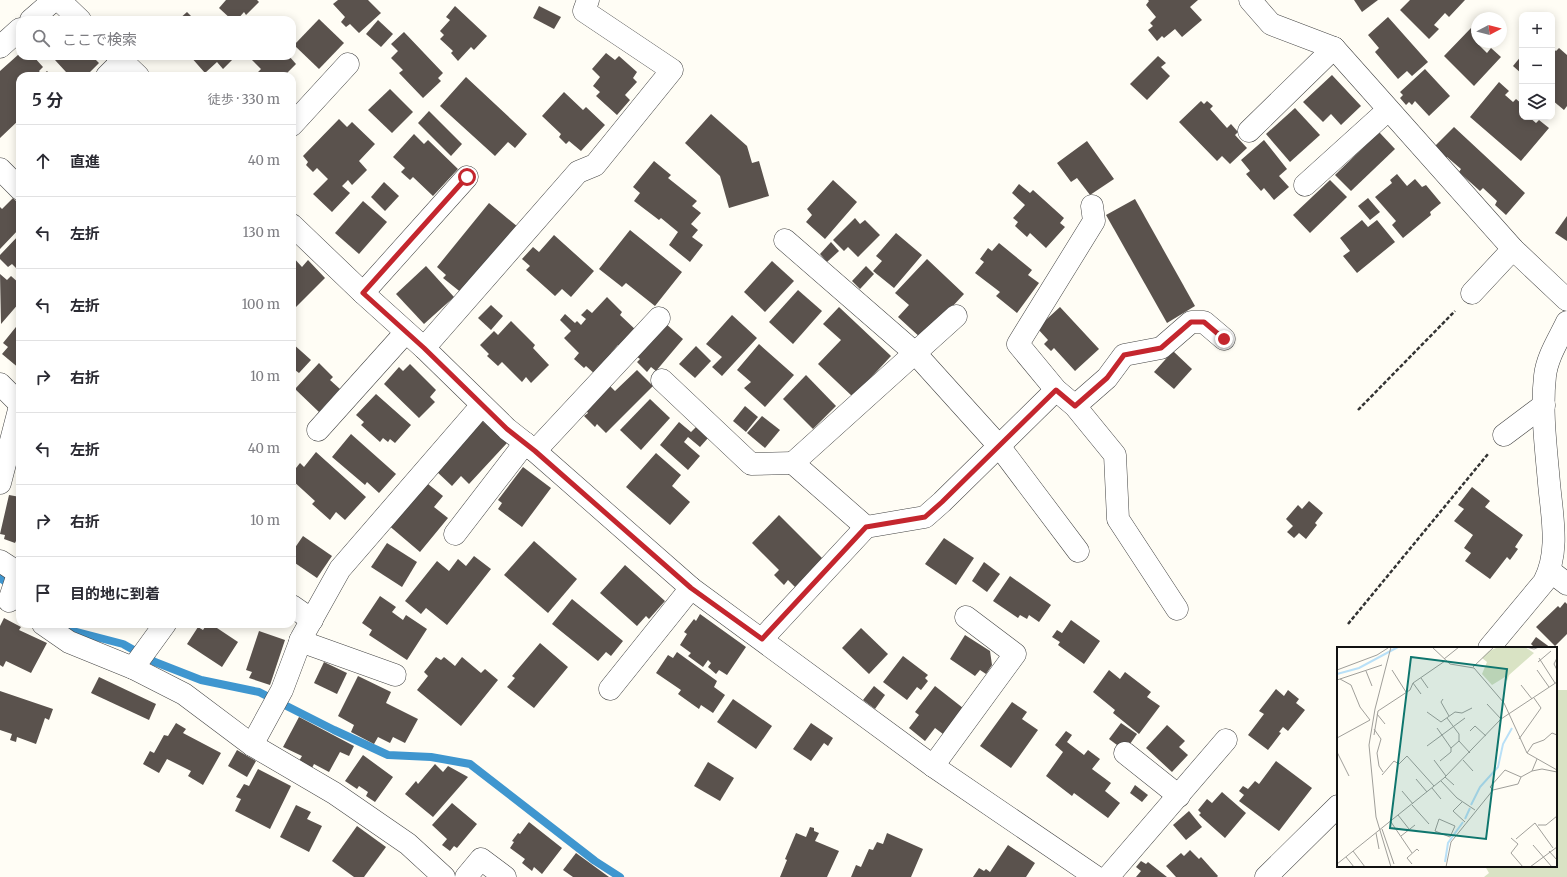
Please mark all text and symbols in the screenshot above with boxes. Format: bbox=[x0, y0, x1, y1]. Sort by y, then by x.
north arrow bbox=[1471, 12, 1507, 48]
map controls bbox=[1519, 12, 1555, 120]
button: + bbox=[1519, 12, 1555, 48]
search box bbox=[16, 16, 296, 60]
icon: search bbox=[30, 27, 52, 49]
text: ここで検索 bbox=[62, 30, 137, 49]
button: − bbox=[1519, 48, 1555, 84]
button: layers bbox=[1519, 84, 1555, 120]
text: 5 分 bbox=[32, 89, 63, 111]
text: 徒歩 · 330 m bbox=[208, 91, 280, 108]
icon: ahead bbox=[32, 150, 54, 172]
text: 直進 bbox=[70, 152, 100, 171]
text: 40 m bbox=[248, 152, 280, 169]
route start bbox=[458, 168, 476, 186]
icon: left bbox=[32, 222, 54, 244]
text: 左折 bbox=[70, 224, 100, 243]
text: 130 m bbox=[243, 224, 280, 241]
icon: left bbox=[32, 294, 54, 316]
text: 左折 bbox=[70, 296, 100, 315]
text: 100 m bbox=[242, 296, 280, 313]
route end bbox=[1215, 330, 1233, 348]
icon: right bbox=[32, 366, 54, 388]
text: 右折 bbox=[70, 368, 100, 387]
text: 10 m bbox=[250, 368, 280, 385]
icon: left bbox=[32, 438, 54, 460]
text: 左折 bbox=[70, 440, 100, 459]
text: 40 m bbox=[248, 440, 280, 457]
icon: right bbox=[32, 510, 54, 532]
text: 右折 bbox=[70, 512, 100, 531]
text: 10 m bbox=[250, 512, 280, 529]
icon: arrive bbox=[32, 582, 54, 604]
text: 目的地に到着 bbox=[70, 584, 160, 603]
inset map bbox=[1337, 647, 1557, 867]

